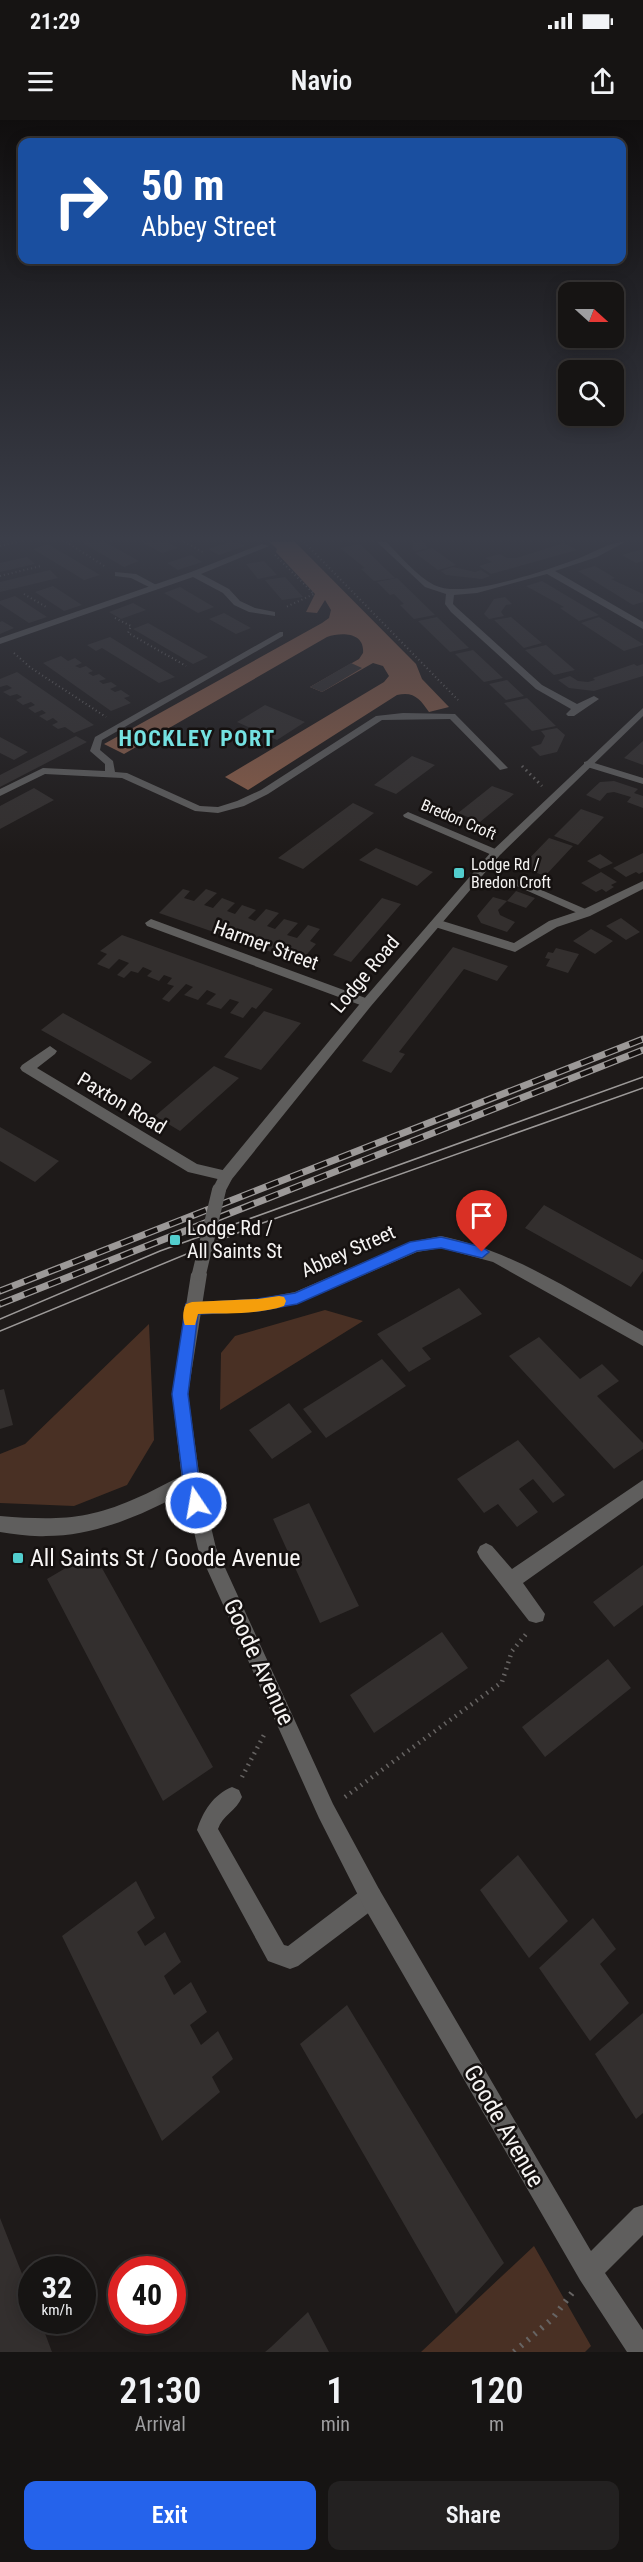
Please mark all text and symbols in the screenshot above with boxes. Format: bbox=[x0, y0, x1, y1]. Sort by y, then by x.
text: 21:29 bbox=[30, 9, 81, 34]
icon: menu bbox=[24, 65, 57, 98]
text: Navio bbox=[291, 65, 352, 97]
icon: share bbox=[586, 65, 619, 98]
text: 50 m bbox=[141, 161, 224, 210]
icon: right bbox=[42, 162, 120, 240]
text: Abbey Street bbox=[141, 211, 276, 243]
north arrow bbox=[558, 282, 624, 348]
map controls bbox=[558, 282, 624, 426]
button: search bbox=[558, 360, 624, 426]
district label: HOCKLEY PORT bbox=[118, 726, 276, 751]
street label: Bredon Croft bbox=[418, 795, 500, 844]
place label: Lodge Rd / Bredon Croft bbox=[471, 855, 551, 892]
marker: Lodge Rd / Bredon Croft bbox=[452, 866, 466, 880]
street label: Harmer Street bbox=[210, 915, 322, 975]
street label: Lodge Road bbox=[326, 930, 404, 1018]
street label: Paxton Road bbox=[73, 1067, 171, 1139]
pin bbox=[456, 1190, 507, 1252]
icon: arrive bbox=[465, 1199, 498, 1232]
place label: Lodge Rd / All Saints St bbox=[187, 1216, 283, 1263]
street label: Abbey Street bbox=[297, 1220, 399, 1282]
marker: Lodge Rd / All Saints St bbox=[168, 1233, 182, 1247]
position arrow bbox=[164, 1471, 228, 1535]
place label: All Saints St / Goode Avenue bbox=[30, 1544, 301, 1572]
marker: All Saints St / Goode Avenue bbox=[11, 1551, 25, 1565]
street label: Goode Avenue bbox=[218, 1594, 300, 1730]
street label: Goode Avenue bbox=[458, 2060, 550, 2192]
speed limit sign: 40 bbox=[108, 2256, 186, 2334]
text: 32 bbox=[42, 2270, 72, 2305]
text: km/h bbox=[42, 2301, 72, 2319]
text: 21:30 bbox=[119, 2370, 201, 2412]
text: 1 bbox=[326, 2370, 344, 2412]
text: 120 bbox=[469, 2370, 524, 2412]
text: Arrival bbox=[135, 2412, 186, 2436]
text: min bbox=[321, 2412, 350, 2436]
text: m bbox=[489, 2412, 504, 2436]
button: Exit bbox=[24, 2481, 316, 2550]
button: Share bbox=[328, 2481, 619, 2550]

